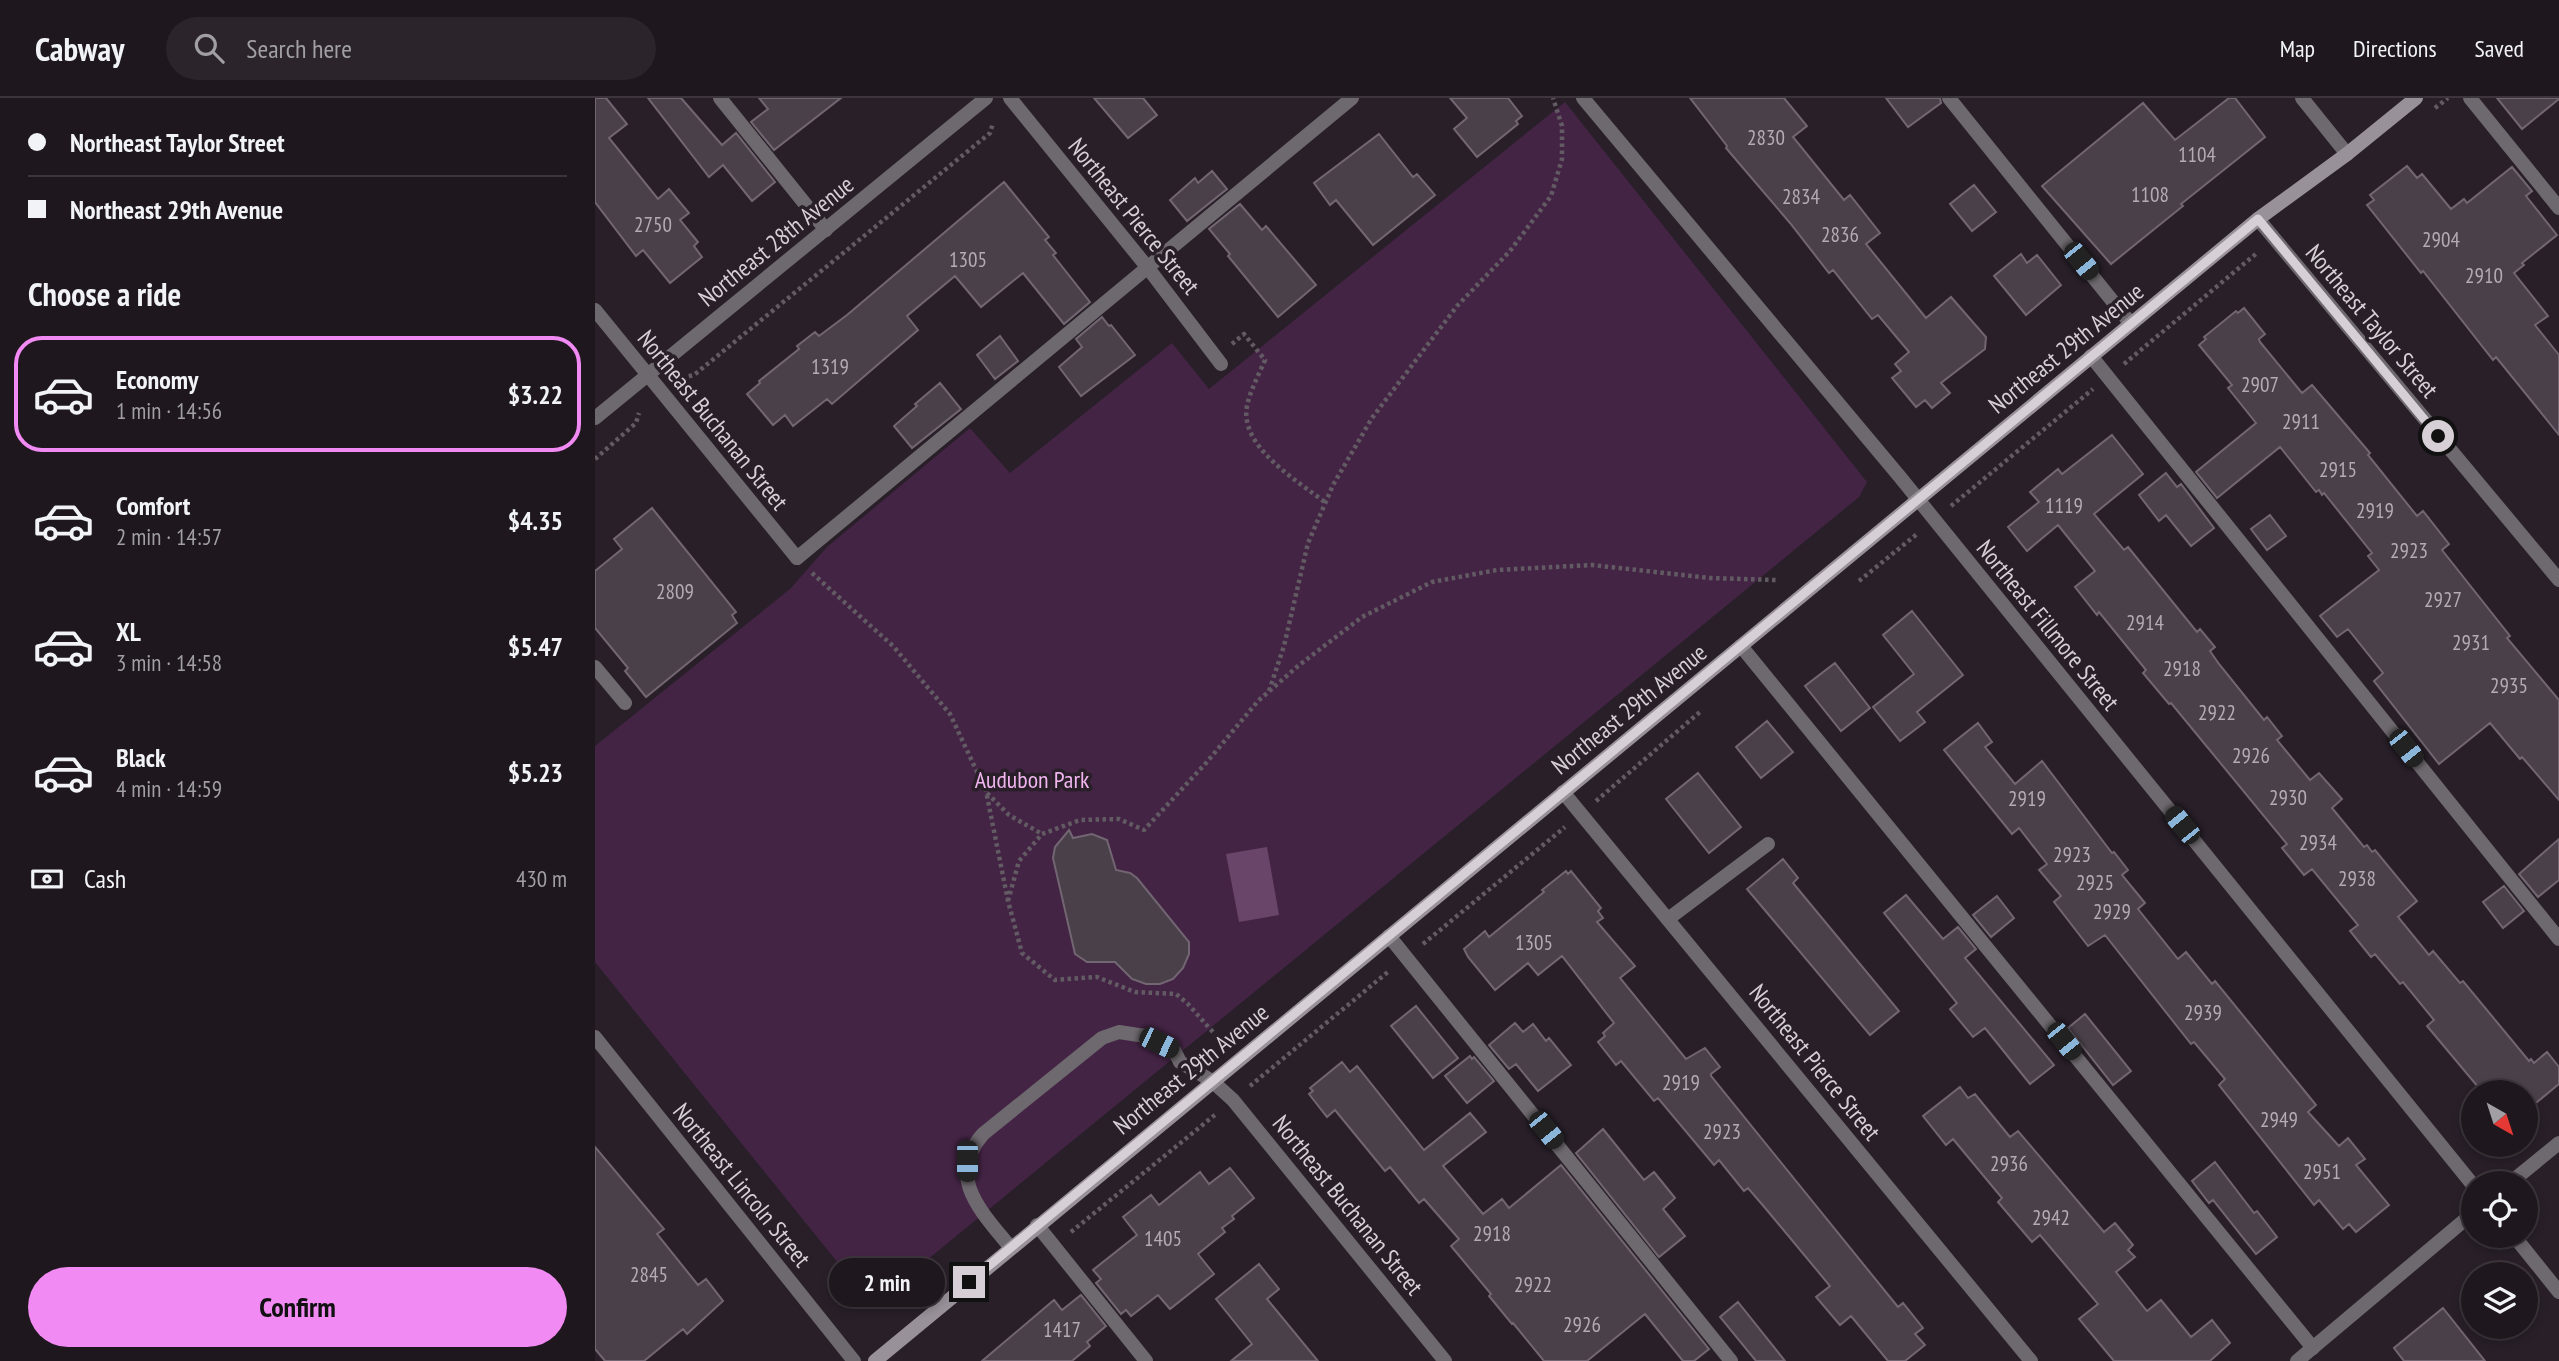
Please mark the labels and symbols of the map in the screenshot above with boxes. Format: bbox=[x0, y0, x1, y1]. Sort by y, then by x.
house number: 2830 bbox=[1747, 124, 1785, 151]
street label: Northeast Pierce Street bbox=[1061, 132, 1207, 301]
house number: 1104 bbox=[2178, 141, 2216, 168]
street label: Northeast 28th Avenue bbox=[692, 169, 860, 313]
house number: 1108 bbox=[2131, 181, 2169, 208]
house number: 2834 bbox=[1782, 183, 1820, 210]
house number: 2750 bbox=[634, 211, 672, 238]
house number: 2836 bbox=[1821, 221, 1859, 248]
house number: 2904 bbox=[2422, 226, 2460, 253]
car bbox=[2060, 238, 2103, 284]
street label: Northeast Taylor Street bbox=[2299, 238, 2445, 404]
house number: 1305 bbox=[949, 246, 987, 273]
house number: 2910 bbox=[2465, 262, 2503, 289]
street label: Northeast 29th Avenue bbox=[1982, 276, 2150, 420]
street label: Northeast Buchanan Street bbox=[631, 324, 795, 517]
house number: 1319 bbox=[811, 353, 849, 380]
house number: 2907 bbox=[2241, 371, 2279, 398]
house number: 2911 bbox=[2282, 408, 2320, 435]
route start bbox=[2422, 420, 2454, 452]
house number: 2915 bbox=[2319, 456, 2357, 483]
house number: 1119 bbox=[2045, 492, 2083, 519]
house number: 2919 bbox=[2356, 497, 2394, 524]
street label: Northeast Fillmore Street bbox=[1970, 533, 2127, 717]
house number: 2923 bbox=[2390, 537, 2428, 564]
house number: 2809 bbox=[656, 578, 694, 605]
house number: 2927 bbox=[2424, 586, 2462, 613]
house number: 2914 bbox=[2126, 609, 2164, 636]
house number: 2931 bbox=[2452, 629, 2490, 656]
street label: Northeast 29th Avenue bbox=[1545, 637, 1713, 781]
house number: 2918 bbox=[2163, 655, 2201, 682]
house number: 2935 bbox=[2490, 672, 2528, 699]
house number: 2922 bbox=[2198, 699, 2236, 726]
car bbox=[2385, 725, 2428, 771]
house number: 2926 bbox=[2232, 742, 2270, 769]
park label: Audubon Park bbox=[975, 764, 1090, 795]
house number: 2930 bbox=[2269, 784, 2307, 811]
house number: 2919 bbox=[2008, 785, 2046, 812]
car bbox=[2161, 802, 2204, 848]
house number: 2934 bbox=[2299, 829, 2337, 856]
house number: 2923 bbox=[2053, 841, 2091, 868]
house number: 2938 bbox=[2338, 865, 2376, 892]
house number: 2925 bbox=[2076, 869, 2114, 896]
house number: 2929 bbox=[2093, 898, 2131, 925]
house number: 1305 bbox=[1515, 929, 1553, 956]
street label: Northeast Pierce Street bbox=[1742, 978, 1888, 1147]
street label: Northeast 29th Avenue bbox=[1107, 997, 1275, 1141]
house number: 2939 bbox=[2184, 999, 2222, 1026]
car bbox=[2043, 1018, 2086, 1064]
car bbox=[1136, 1024, 1183, 1062]
house number: 2919 bbox=[1662, 1069, 1700, 1096]
north arrow bbox=[2461, 1080, 2537, 1157]
street label: Northeast Lincoln Street bbox=[666, 1097, 818, 1274]
house number: 2949 bbox=[2260, 1106, 2298, 1133]
car bbox=[1525, 1107, 1568, 1153]
street label: Northeast Buchanan Street bbox=[1266, 1109, 1430, 1302]
house number: 2923 bbox=[1703, 1118, 1741, 1145]
car bbox=[957, 1140, 978, 1182]
house number: 2936 bbox=[1990, 1150, 2028, 1177]
house number: 2951 bbox=[2303, 1158, 2341, 1185]
house number: 2942 bbox=[2032, 1204, 2070, 1231]
house number: 2918 bbox=[1473, 1220, 1511, 1247]
house number: 1405 bbox=[1144, 1225, 1182, 1252]
callout: 2 min bbox=[829, 1258, 945, 1306]
house number: 2845 bbox=[630, 1261, 668, 1288]
route end bbox=[953, 1266, 985, 1298]
house number: 2922 bbox=[1514, 1271, 1552, 1298]
house number: 2926 bbox=[1563, 1311, 1601, 1338]
house number: 1417 bbox=[1043, 1316, 1081, 1343]

